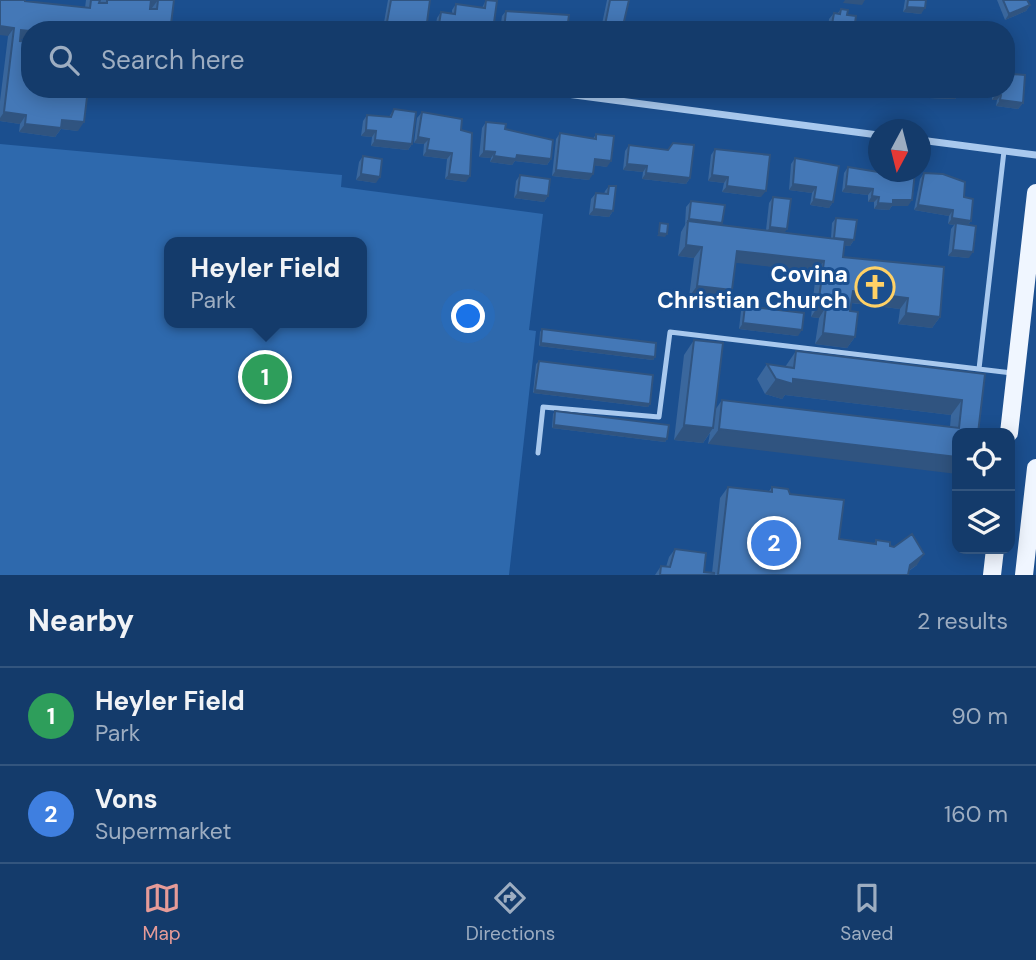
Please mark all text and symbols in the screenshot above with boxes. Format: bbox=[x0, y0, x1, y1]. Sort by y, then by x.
search box bbox=[21, 21, 1015, 98]
icon: search bbox=[45, 41, 83, 79]
text: Search here bbox=[101, 43, 244, 77]
north arrow bbox=[868, 119, 931, 182]
popup bbox=[164, 237, 367, 328]
text: Heyler Field bbox=[191, 251, 340, 285]
place label: Covina Christian Church bbox=[657, 259, 848, 315]
church icon: Covina Christian Church bbox=[854, 266, 896, 308]
text: Park bbox=[191, 285, 236, 315]
your location bbox=[451, 299, 485, 333]
pin: 1 bbox=[242, 351, 288, 403]
map controls bbox=[952, 428, 1015, 554]
button: locate bbox=[952, 428, 1015, 491]
button: layers bbox=[952, 491, 1015, 554]
pin: 2 bbox=[751, 517, 797, 569]
text: Nearby bbox=[28, 601, 134, 640]
text: 2 results bbox=[917, 606, 1008, 636]
text: Heyler Field bbox=[95, 684, 245, 718]
text: 1 bbox=[47, 701, 55, 731]
text: 90 m bbox=[951, 701, 1008, 731]
text: Park bbox=[95, 718, 140, 748]
text: Vons bbox=[95, 782, 158, 816]
text: 2 bbox=[44, 799, 58, 829]
text: 160 m bbox=[944, 799, 1008, 829]
text: Supermarket bbox=[95, 816, 231, 846]
tab: Map bbox=[143, 879, 181, 946]
tab: Directions bbox=[466, 879, 555, 946]
tab: Saved bbox=[840, 879, 893, 946]

